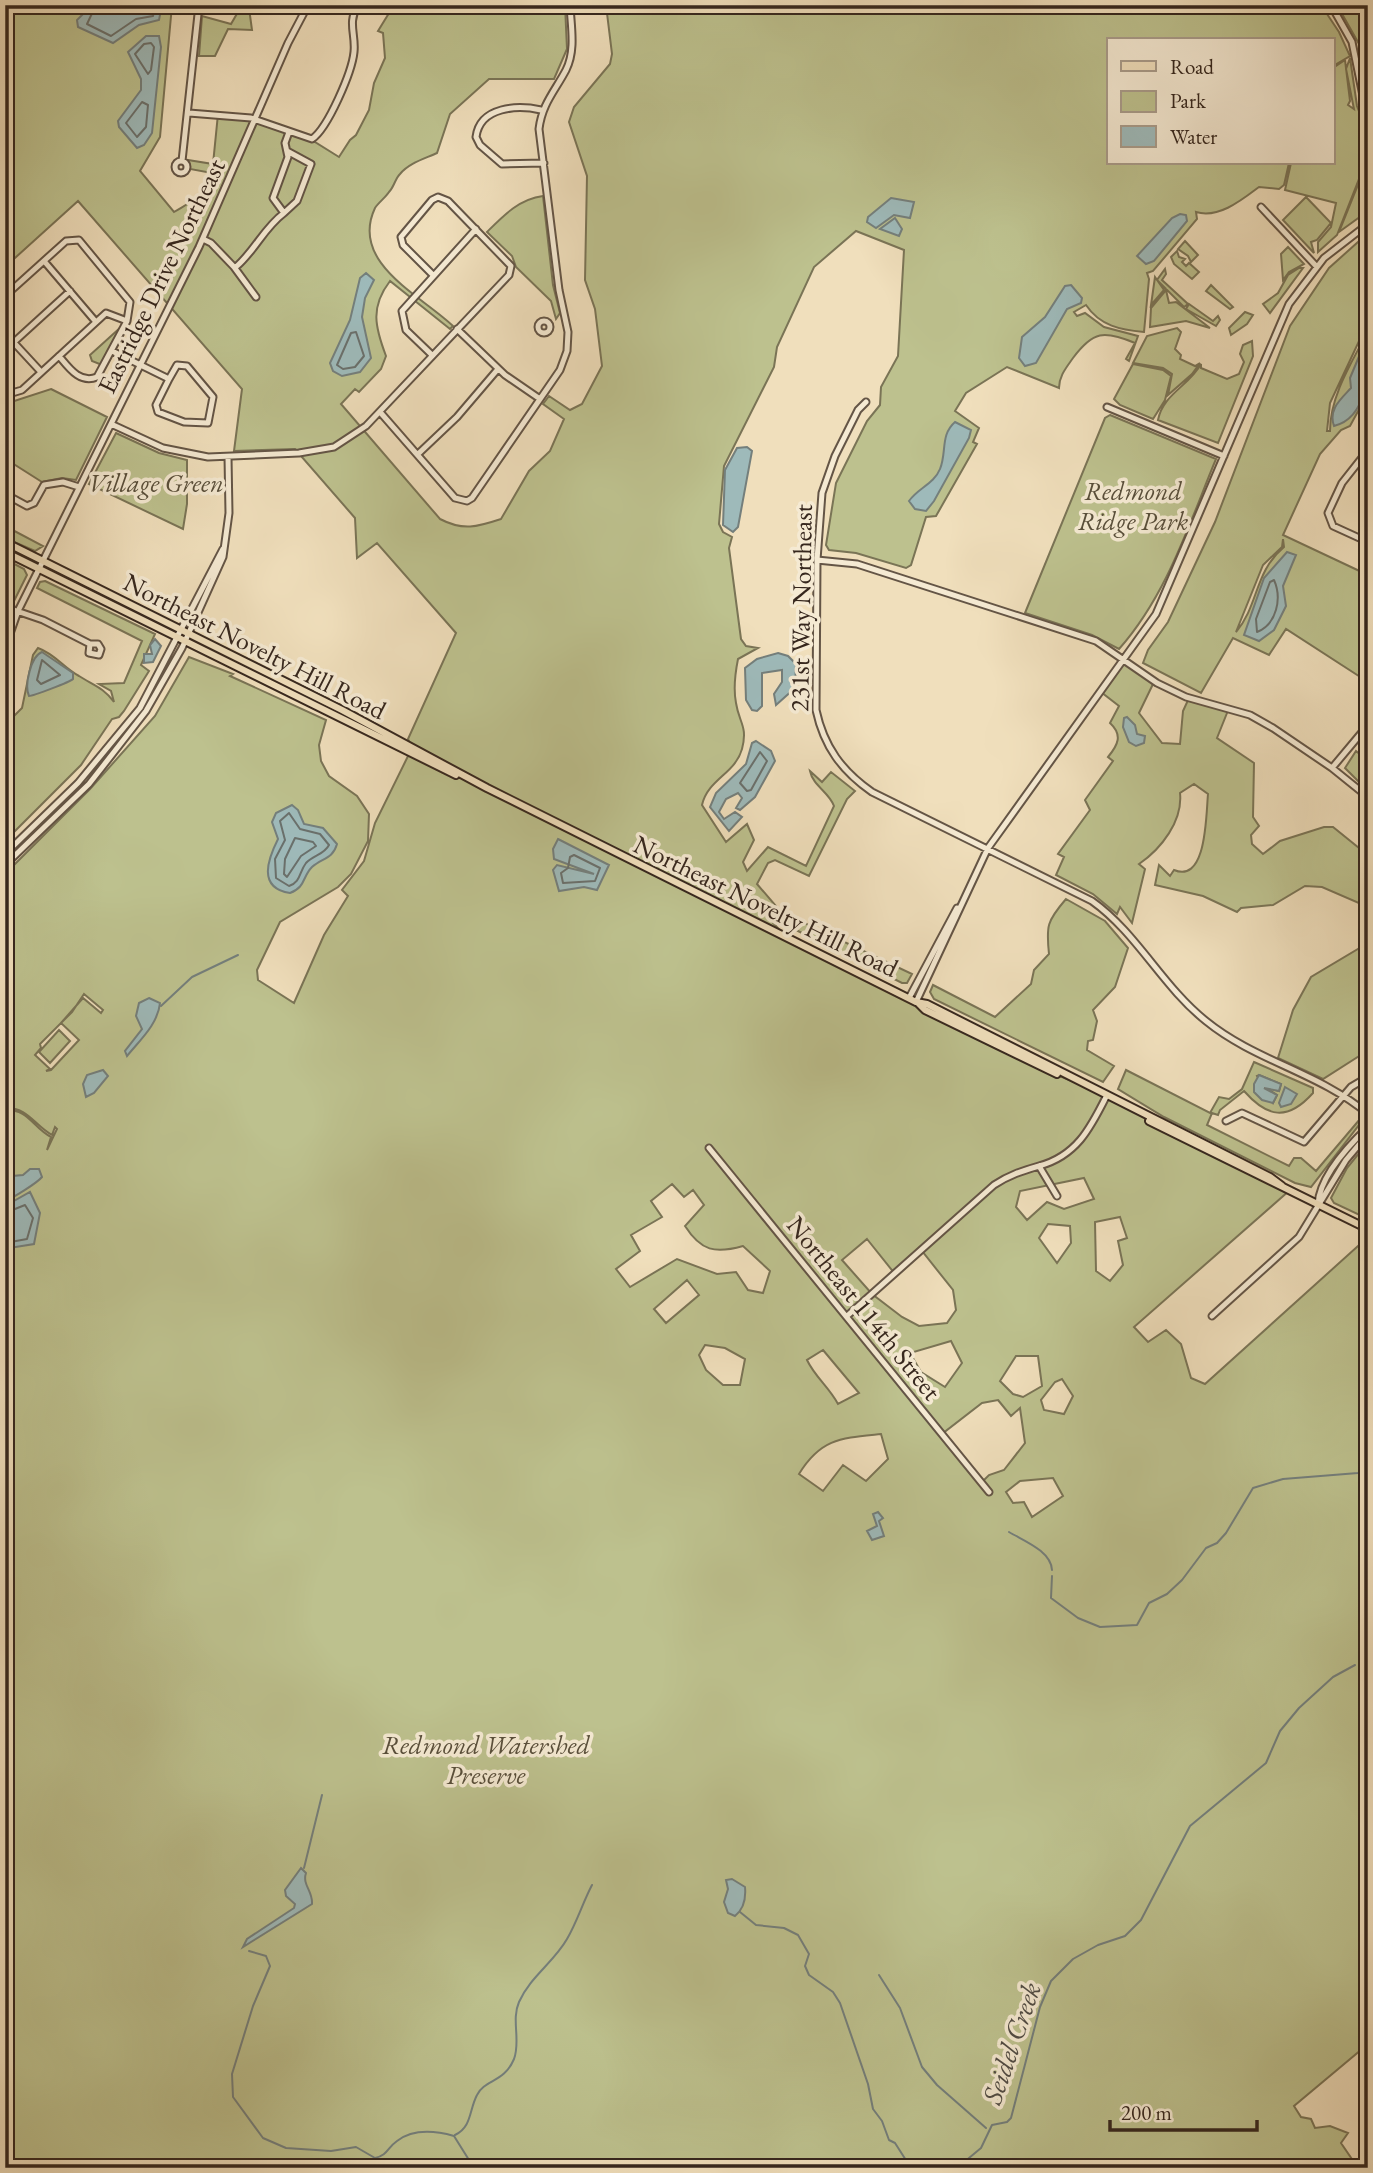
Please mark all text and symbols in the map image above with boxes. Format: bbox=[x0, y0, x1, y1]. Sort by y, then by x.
legend bbox=[1107, 38, 1334, 164]
text: Road bbox=[1170, 53, 1214, 80]
text: Park bbox=[1170, 87, 1207, 114]
text: Water bbox=[1170, 123, 1217, 150]
street label: Eastridge Drive Northeast bbox=[89, 153, 233, 399]
park label: Village Green bbox=[88, 466, 224, 500]
park label: Redmond Ridge Park bbox=[1078, 474, 1189, 538]
street label: 231st Way Northeast bbox=[782, 504, 820, 712]
street label: Northeast Novelty Hill Road bbox=[118, 565, 393, 727]
street label: Northeast Novelty Hill Road bbox=[628, 827, 905, 985]
street label: Northeast 114th Street bbox=[779, 1209, 949, 1407]
park label: Redmond Watershed Preserve bbox=[382, 1728, 590, 1792]
water label: Seidel Creek bbox=[973, 1977, 1049, 2110]
scale bar bbox=[1110, 2089, 1258, 2133]
text: 200 m bbox=[1121, 2099, 1172, 2126]

